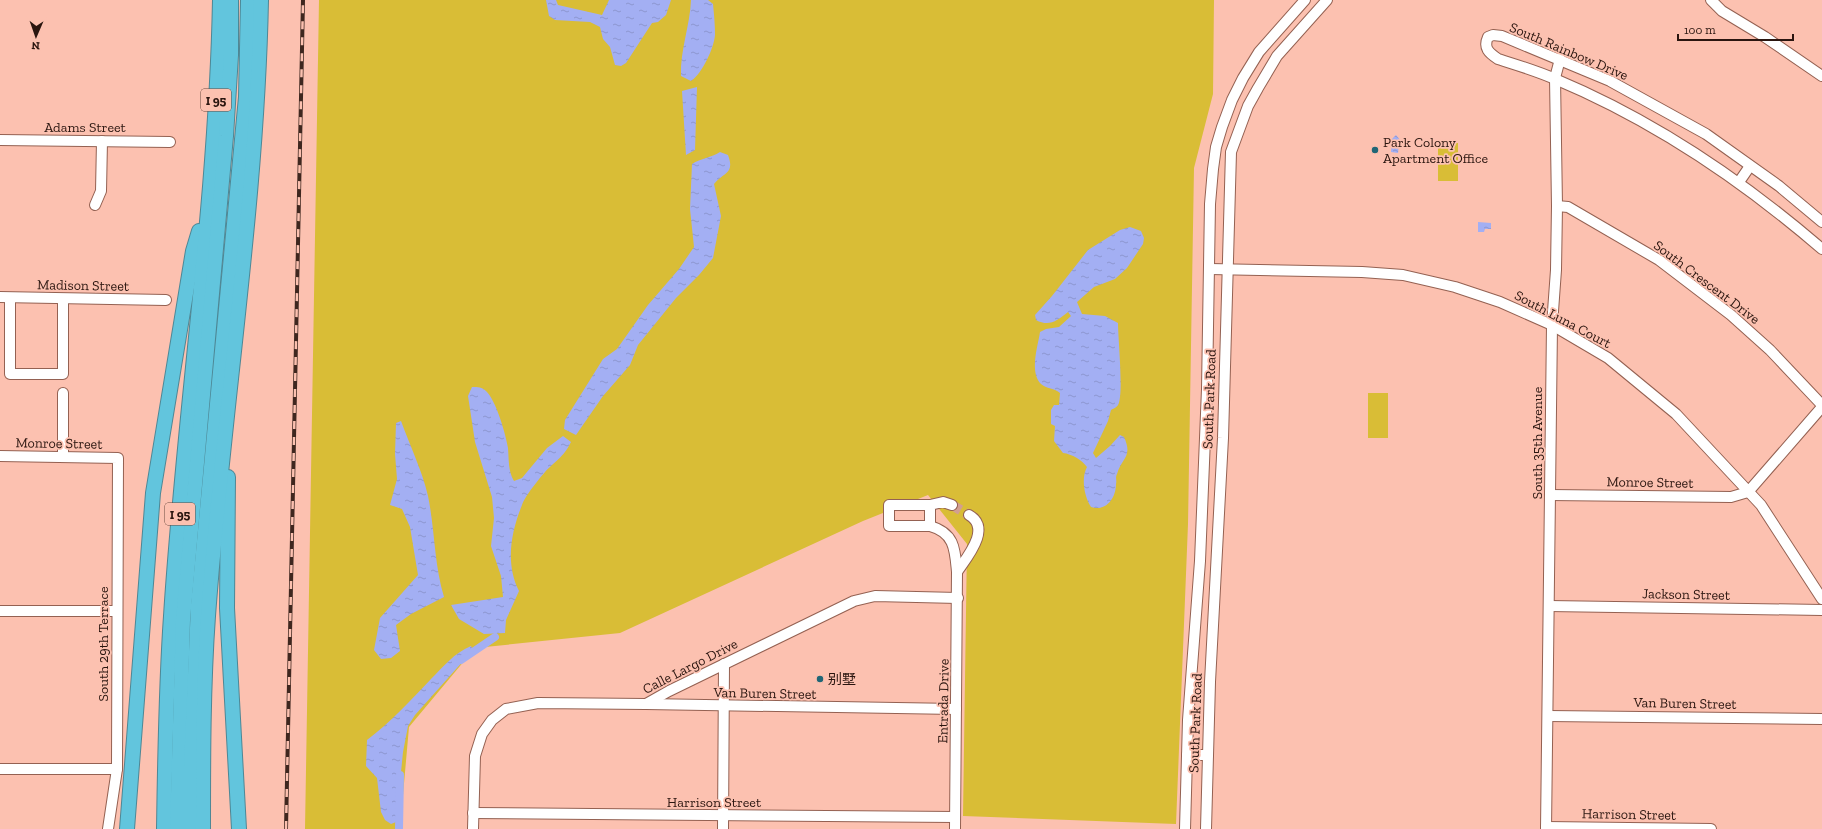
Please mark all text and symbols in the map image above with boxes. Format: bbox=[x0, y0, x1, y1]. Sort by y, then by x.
north arrow bbox=[16, 16, 56, 56]
scale bar bbox=[1678, 16, 1793, 42]
street label: South Rainbow Drive bbox=[1507, 19, 1631, 84]
text: 100 m bbox=[1684, 23, 1716, 37]
text: N bbox=[31, 39, 40, 52]
road number: I 95 bbox=[201, 89, 231, 111]
street label: Adams Street bbox=[44, 119, 127, 136]
place label: Park Colony Apartment Office bbox=[1383, 134, 1488, 167]
marker: Park Colony Apartment Office bbox=[1370, 145, 1380, 155]
street label: South Crescent Drive bbox=[1650, 237, 1764, 328]
street label: Madison Street bbox=[37, 276, 130, 295]
street label: South Luna Court bbox=[1512, 287, 1615, 352]
street label: South Park Road bbox=[1199, 349, 1220, 449]
street label: South 35th Avenue bbox=[1529, 386, 1546, 499]
street label: Monroe Street bbox=[15, 434, 103, 453]
street label: Monroe Street bbox=[1606, 473, 1694, 492]
road number: I 95 bbox=[165, 503, 195, 525]
street label: Jackson Street bbox=[1642, 585, 1731, 604]
street label: South 29th Terrace bbox=[95, 586, 112, 701]
street label: Calle Largo Drive bbox=[640, 635, 741, 698]
street label: Entrada Drive bbox=[934, 658, 953, 743]
place label: 别墅 bbox=[828, 671, 856, 688]
street label: South Park Road bbox=[1185, 673, 1206, 773]
marker: 别墅 bbox=[815, 674, 825, 684]
street label: Van Buren Street bbox=[712, 684, 817, 703]
street label: Van Buren Street bbox=[1632, 694, 1737, 713]
street label: Harrison Street bbox=[667, 794, 762, 811]
street label: Harrison Street bbox=[1582, 805, 1677, 824]

